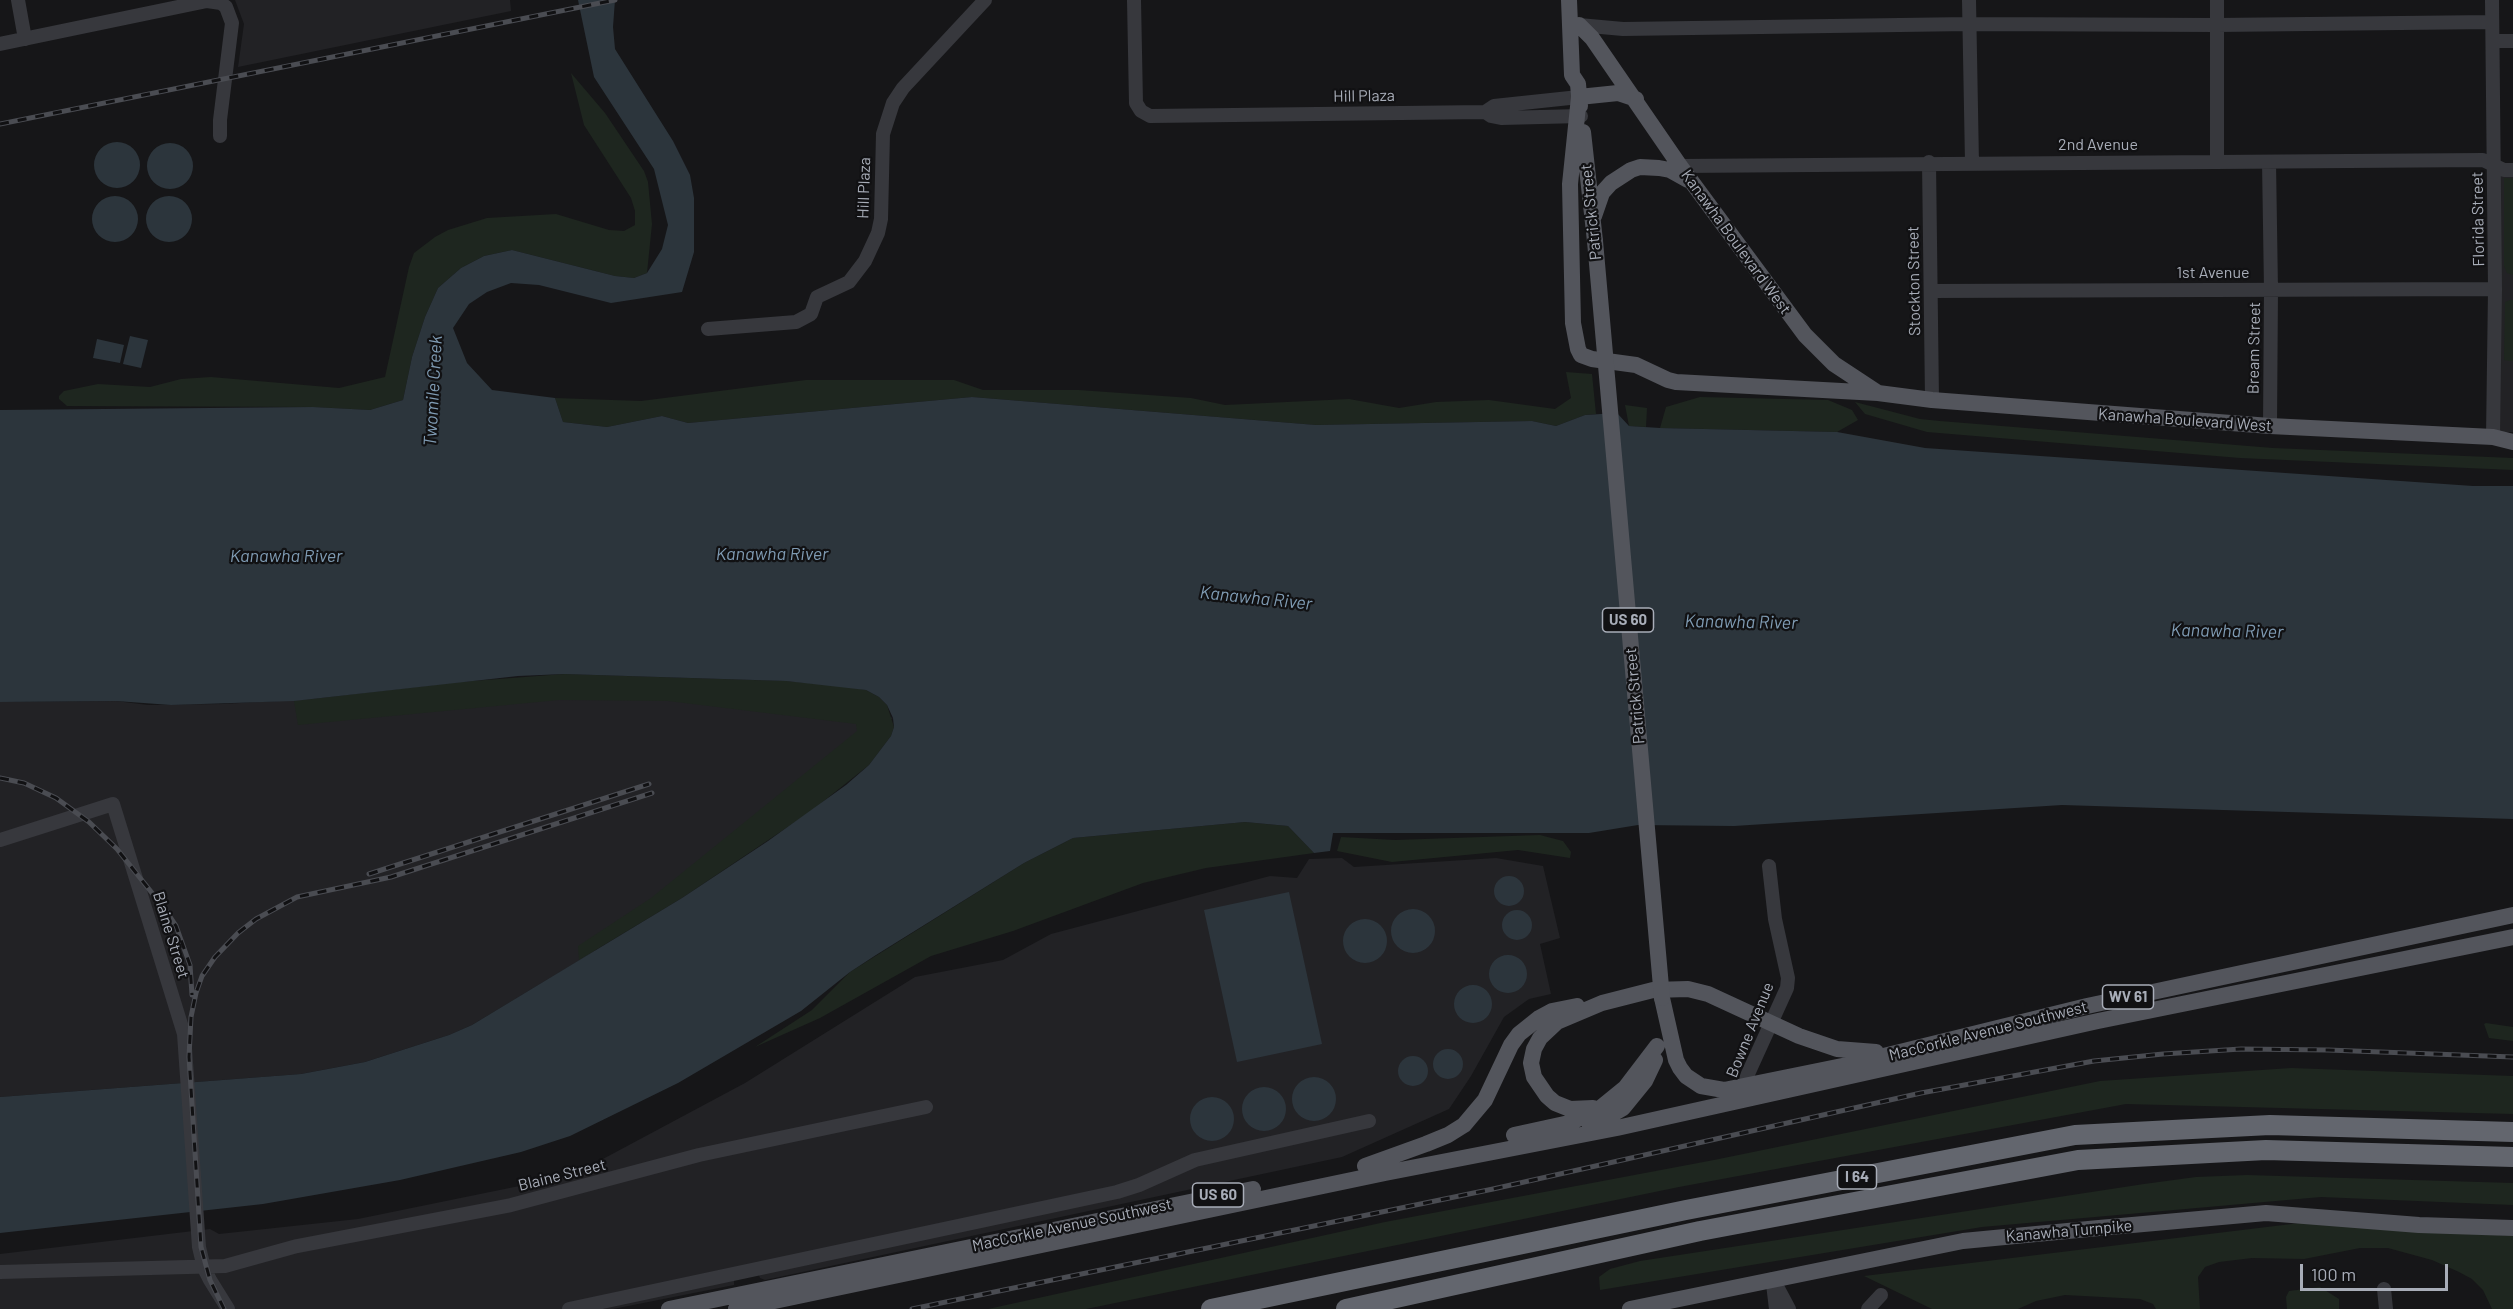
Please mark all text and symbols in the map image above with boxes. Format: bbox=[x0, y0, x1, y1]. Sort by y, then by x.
street label: Hill Plaza bbox=[1333, 86, 1395, 106]
street label: 2nd Avenue bbox=[2058, 135, 2138, 155]
street label: Hill Plaza bbox=[853, 157, 875, 219]
street label: Patrick Street bbox=[1576, 163, 1606, 261]
street label: Kanawha Boulevard West bbox=[1677, 166, 1795, 318]
street label: Florida Street bbox=[2468, 171, 2488, 267]
street label: Stockton Street bbox=[1903, 226, 1925, 336]
street label: 1st Avenue bbox=[2176, 263, 2250, 283]
street label: Bream Street bbox=[2244, 302, 2264, 394]
water label: Twomile Creek bbox=[419, 335, 447, 447]
street label: Kanawha Boulevard West bbox=[2098, 404, 2272, 436]
water label: Kanawha River bbox=[716, 543, 828, 565]
water label: Kanawha River bbox=[230, 545, 342, 567]
water label: Kanawha River bbox=[1199, 581, 1313, 615]
road number: US 60 bbox=[1602, 608, 1654, 632]
water label: Kanawha River bbox=[1684, 610, 1798, 634]
water label: Kanawha River bbox=[2170, 619, 2284, 643]
street label: Patrick Street bbox=[1621, 647, 1649, 745]
street label: Blaine Street bbox=[149, 889, 193, 981]
street label: Bowne Avenue bbox=[1722, 980, 1778, 1080]
road number: WV 61 bbox=[2102, 985, 2154, 1009]
street label: MacCorkle Avenue Southwest bbox=[1887, 997, 2089, 1065]
street label: Blaine Street bbox=[516, 1155, 608, 1195]
road number: I 64 bbox=[1838, 1165, 1876, 1189]
road number: US 60 bbox=[1192, 1183, 1244, 1207]
street label: MacCorkle Avenue Southwest bbox=[970, 1194, 1174, 1256]
street label: Kanawha Turnpike bbox=[2005, 1216, 2133, 1246]
scale bar bbox=[2303, 1252, 2452, 1290]
text: 100 m bbox=[2311, 1263, 2356, 1285]

